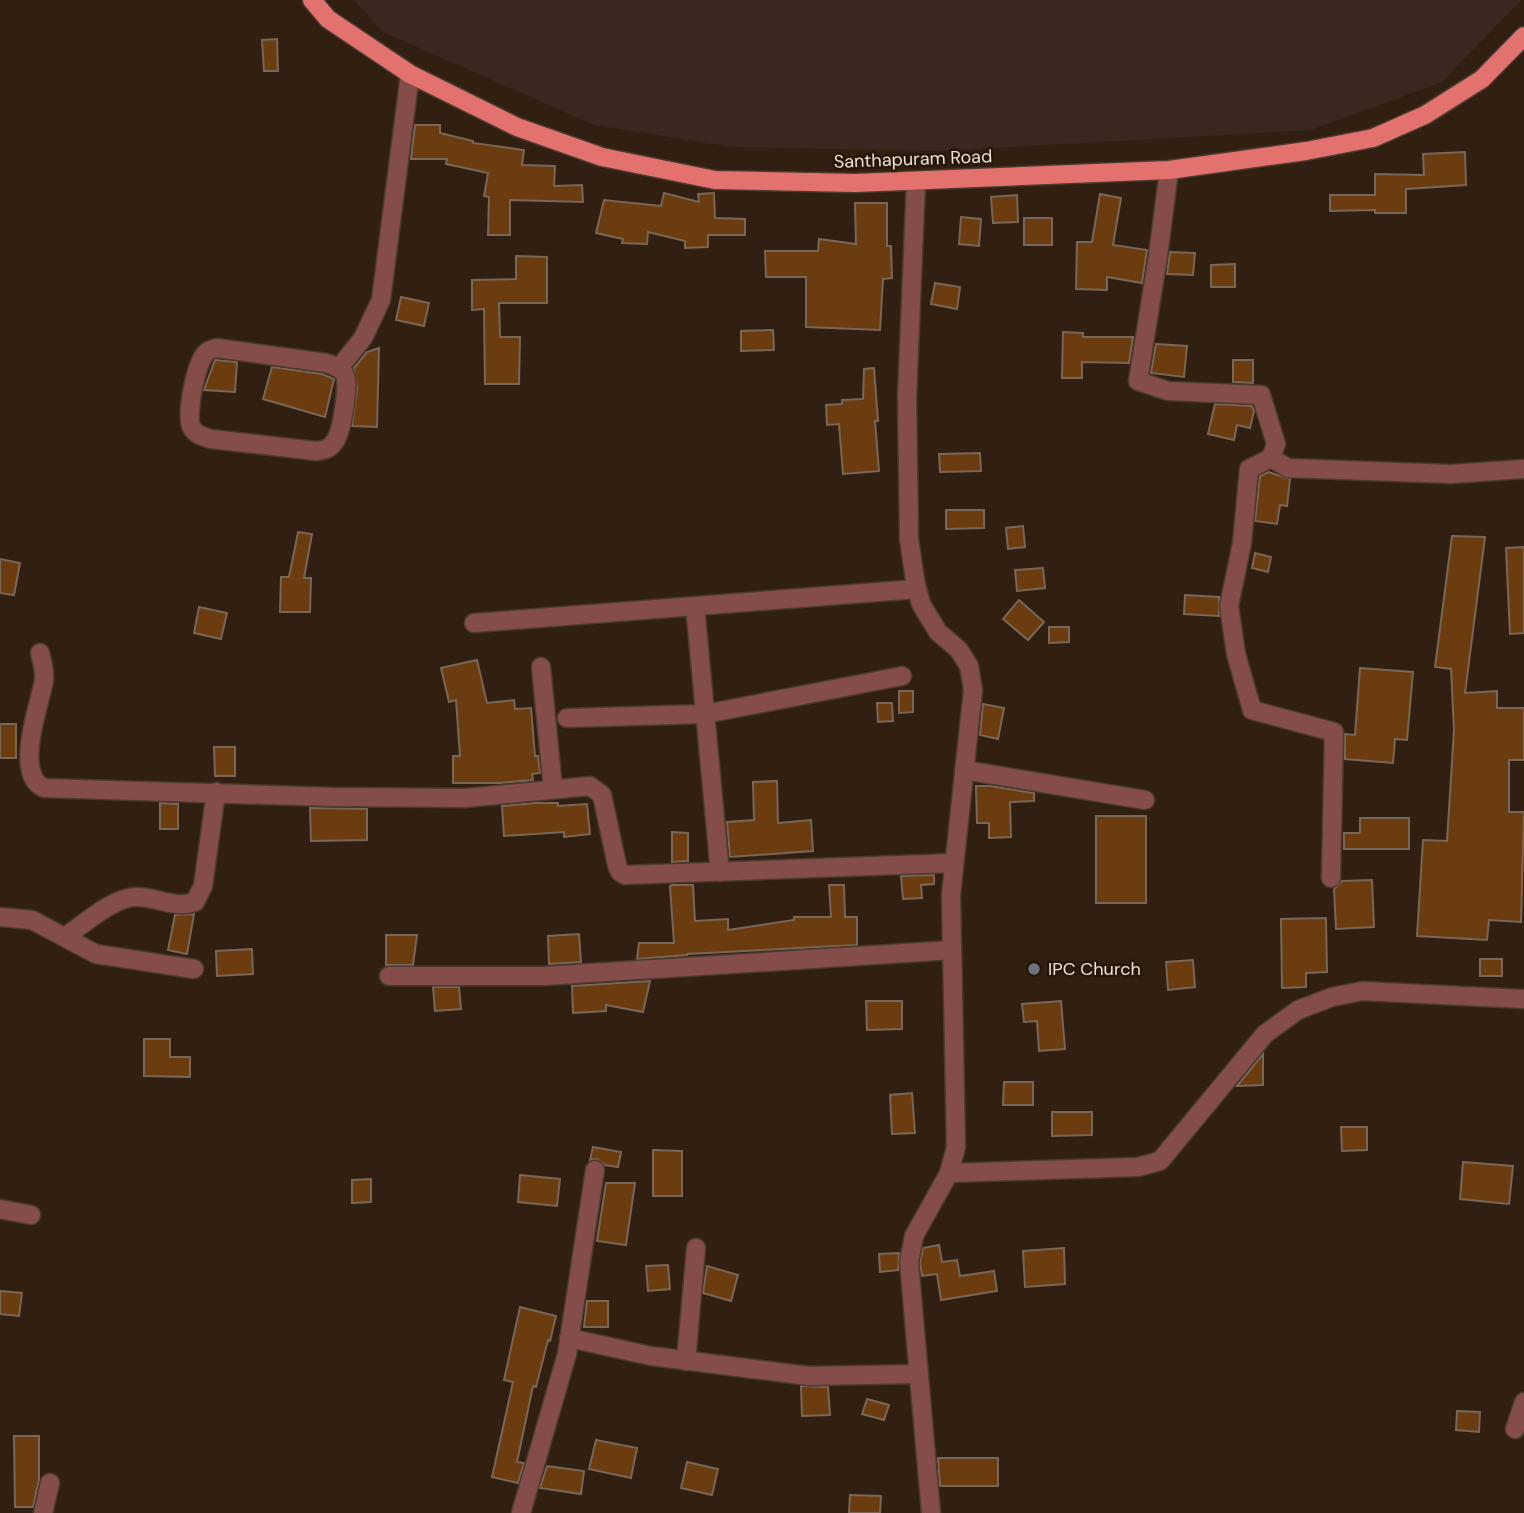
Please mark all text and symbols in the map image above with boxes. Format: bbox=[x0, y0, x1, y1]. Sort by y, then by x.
street label: Santhapuram Road bbox=[833, 144, 993, 174]
place label: IPC Church bbox=[1048, 957, 1141, 981]
marker: IPC Church bbox=[1026, 961, 1042, 977]

